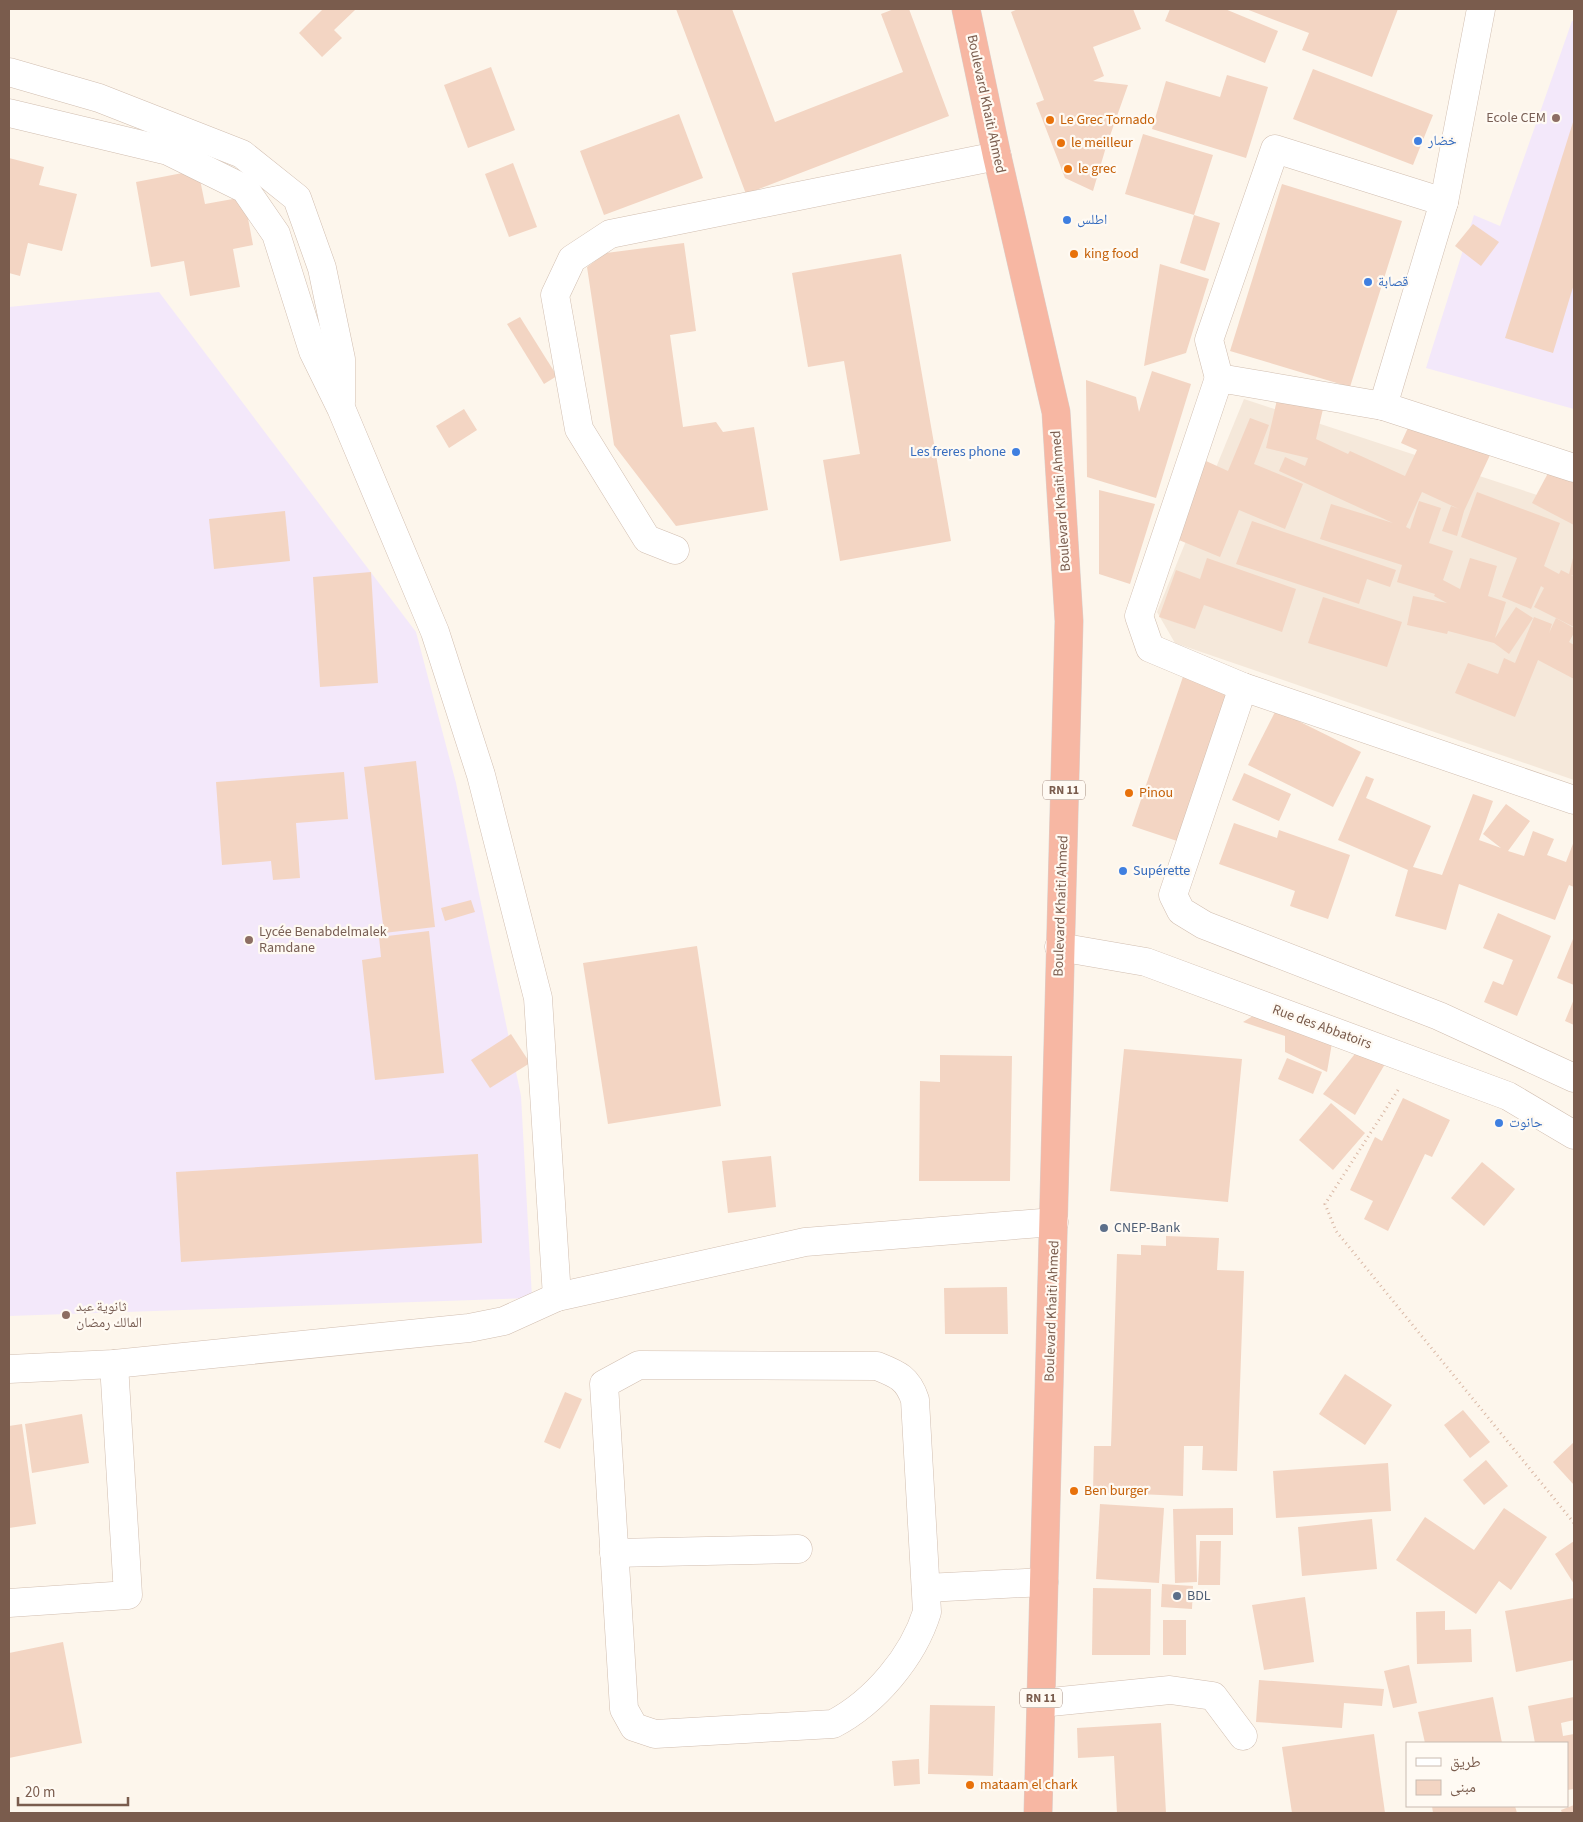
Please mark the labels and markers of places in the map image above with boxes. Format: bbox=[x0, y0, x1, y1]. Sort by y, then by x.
place label: Ecole CEM bbox=[1486, 108, 1546, 128]
place label: Le Grec Tornado bbox=[1060, 110, 1155, 130]
marker: Ecole CEM bbox=[1550, 112, 1562, 124]
marker: Le Grec Tornado bbox=[1044, 114, 1056, 126]
place label: خضار bbox=[1427, 131, 1457, 151]
place label: le meilleur bbox=[1071, 133, 1133, 153]
marker: خضار bbox=[1412, 135, 1424, 147]
marker: le meilleur bbox=[1055, 137, 1067, 149]
place label: le grec bbox=[1078, 159, 1117, 179]
marker: le grec bbox=[1062, 163, 1074, 175]
place label: اطلس bbox=[1077, 210, 1107, 230]
marker: اطلس bbox=[1061, 214, 1073, 226]
place label: king food bbox=[1084, 244, 1139, 264]
marker: king food bbox=[1068, 248, 1080, 260]
place label: قصابة bbox=[1378, 272, 1409, 292]
marker: قصابة bbox=[1362, 276, 1374, 288]
place label: Les freres phone bbox=[910, 442, 1006, 462]
marker: Les freres phone bbox=[1010, 446, 1022, 458]
place label: Pinou bbox=[1139, 783, 1173, 803]
marker: Pinou bbox=[1123, 787, 1135, 799]
place label: Supérette bbox=[1133, 861, 1190, 881]
marker: Supérette bbox=[1117, 865, 1129, 877]
place label: Lycée Benabdelmalek Ramdane bbox=[259, 922, 387, 958]
marker: Lycée Benabdelmalek Ramdane bbox=[243, 934, 255, 946]
place label: حانوت bbox=[1509, 1113, 1543, 1133]
marker: حانوت bbox=[1493, 1117, 1505, 1129]
place label: CNEP-Bank bbox=[1114, 1218, 1180, 1238]
marker: CNEP-Bank bbox=[1098, 1222, 1110, 1234]
place label: ثانوية عبد المالك رمضان bbox=[76, 1297, 142, 1333]
marker: ثانوية عبد المالك رمضان bbox=[60, 1309, 72, 1321]
place label: Ben burger bbox=[1084, 1481, 1149, 1501]
marker: Ben burger bbox=[1068, 1485, 1080, 1497]
place label: BDL bbox=[1187, 1586, 1211, 1606]
marker: BDL bbox=[1171, 1590, 1183, 1602]
place label: mataam el chark bbox=[980, 1775, 1078, 1795]
marker: mataam el chark bbox=[964, 1779, 976, 1791]

